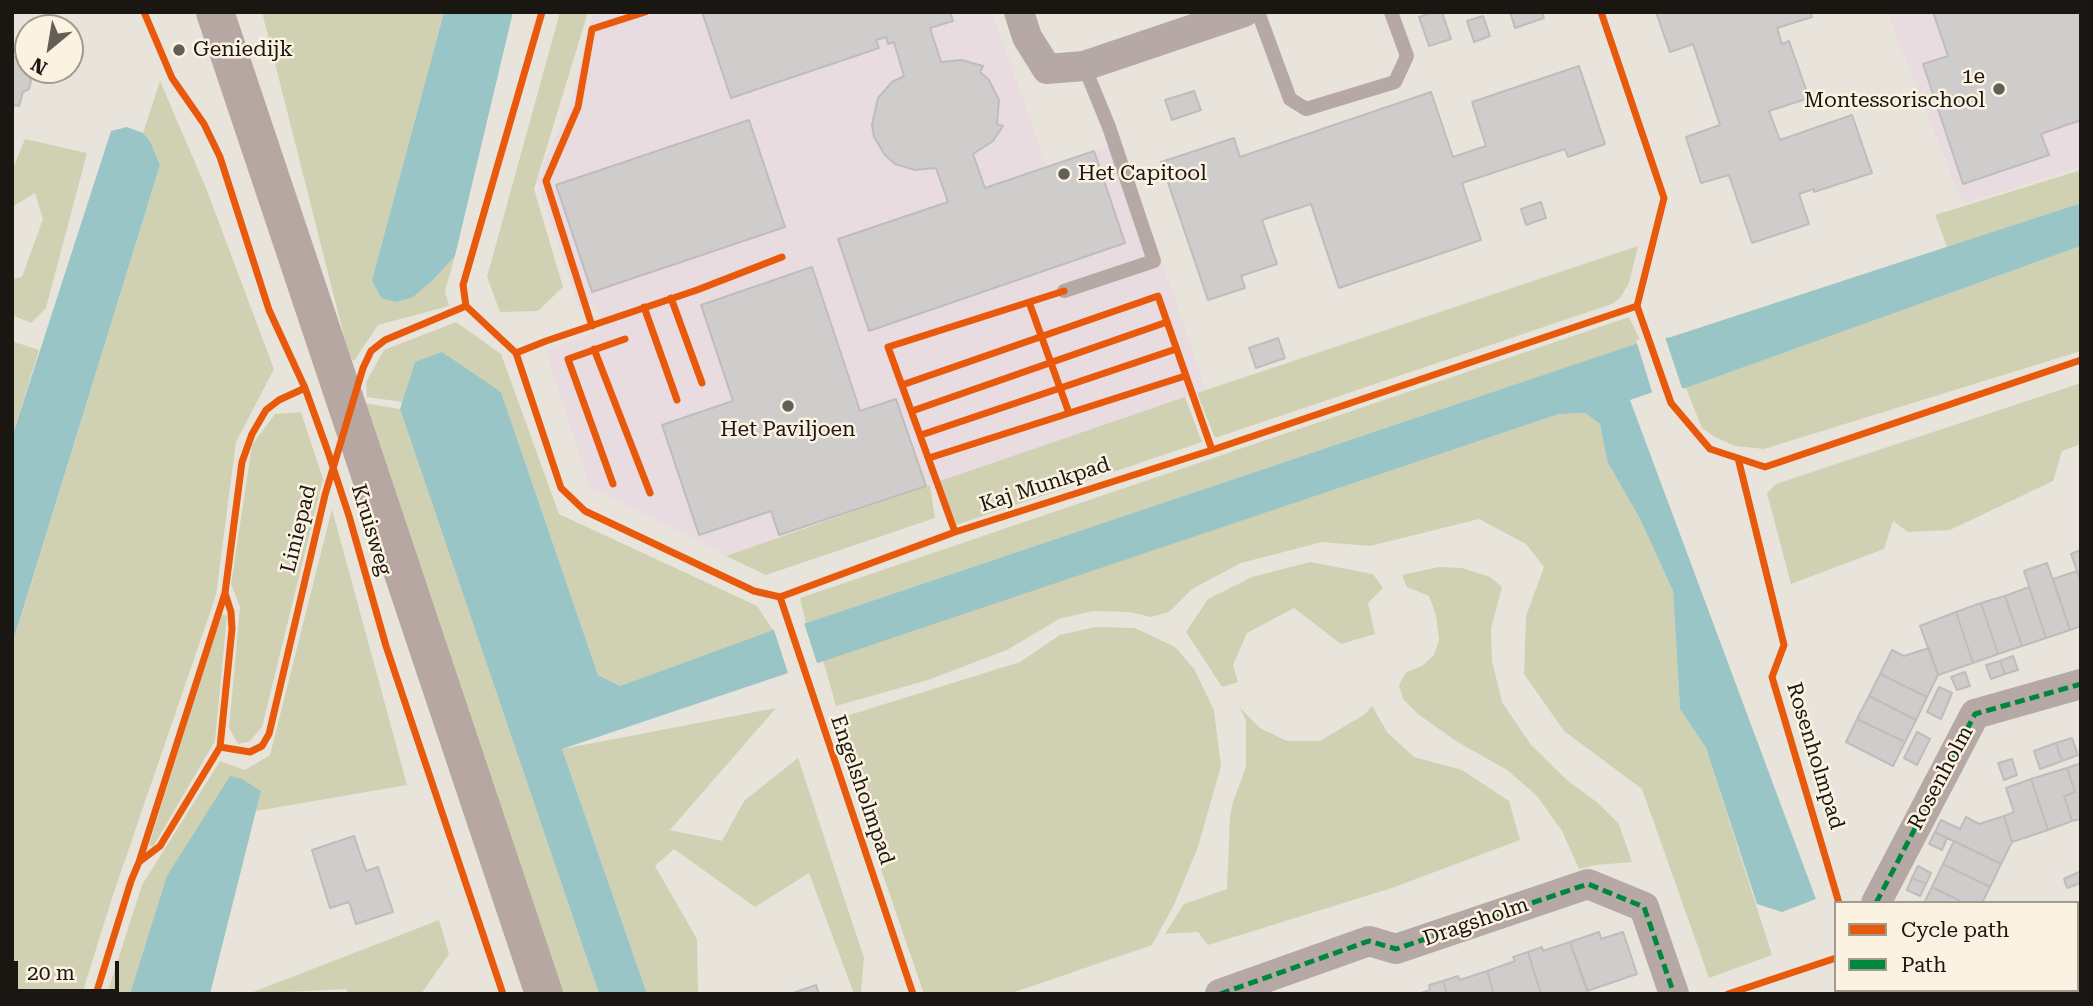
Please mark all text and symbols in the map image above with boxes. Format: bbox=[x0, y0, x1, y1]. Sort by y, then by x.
north arrow bbox=[14, 14, 84, 84]
place label: Geniedijk bbox=[193, 37, 293, 63]
marker: Geniedijk bbox=[171, 42, 187, 58]
text: N bbox=[27, 52, 51, 80]
place label: 1e Montessorischool bbox=[1804, 64, 1985, 114]
marker: 1e Montessorischool bbox=[1991, 81, 2007, 97]
place label: Het Capitool bbox=[1078, 161, 1207, 187]
marker: Het Capitool bbox=[1056, 166, 1072, 182]
marker: Het Paviljoen bbox=[780, 398, 796, 414]
place label: Het Paviljoen bbox=[720, 417, 856, 443]
street label: Kaj Munkpad bbox=[977, 452, 1113, 518]
street label: Kruisweg bbox=[345, 481, 397, 579]
street label: Liniepad bbox=[276, 482, 322, 576]
street label: Rosenholmpad bbox=[1781, 680, 1849, 832]
street label: Engelsholmpad bbox=[825, 712, 899, 868]
street label: Rosenholm bbox=[1903, 722, 1979, 834]
street label: Dragsholm bbox=[1420, 892, 1532, 952]
legend bbox=[1834, 901, 2079, 992]
text: Cycle path bbox=[1901, 918, 2009, 942]
scale bar bbox=[18, 946, 122, 990]
text: Path bbox=[1901, 953, 1947, 977]
text: 20 m bbox=[27, 961, 75, 985]

